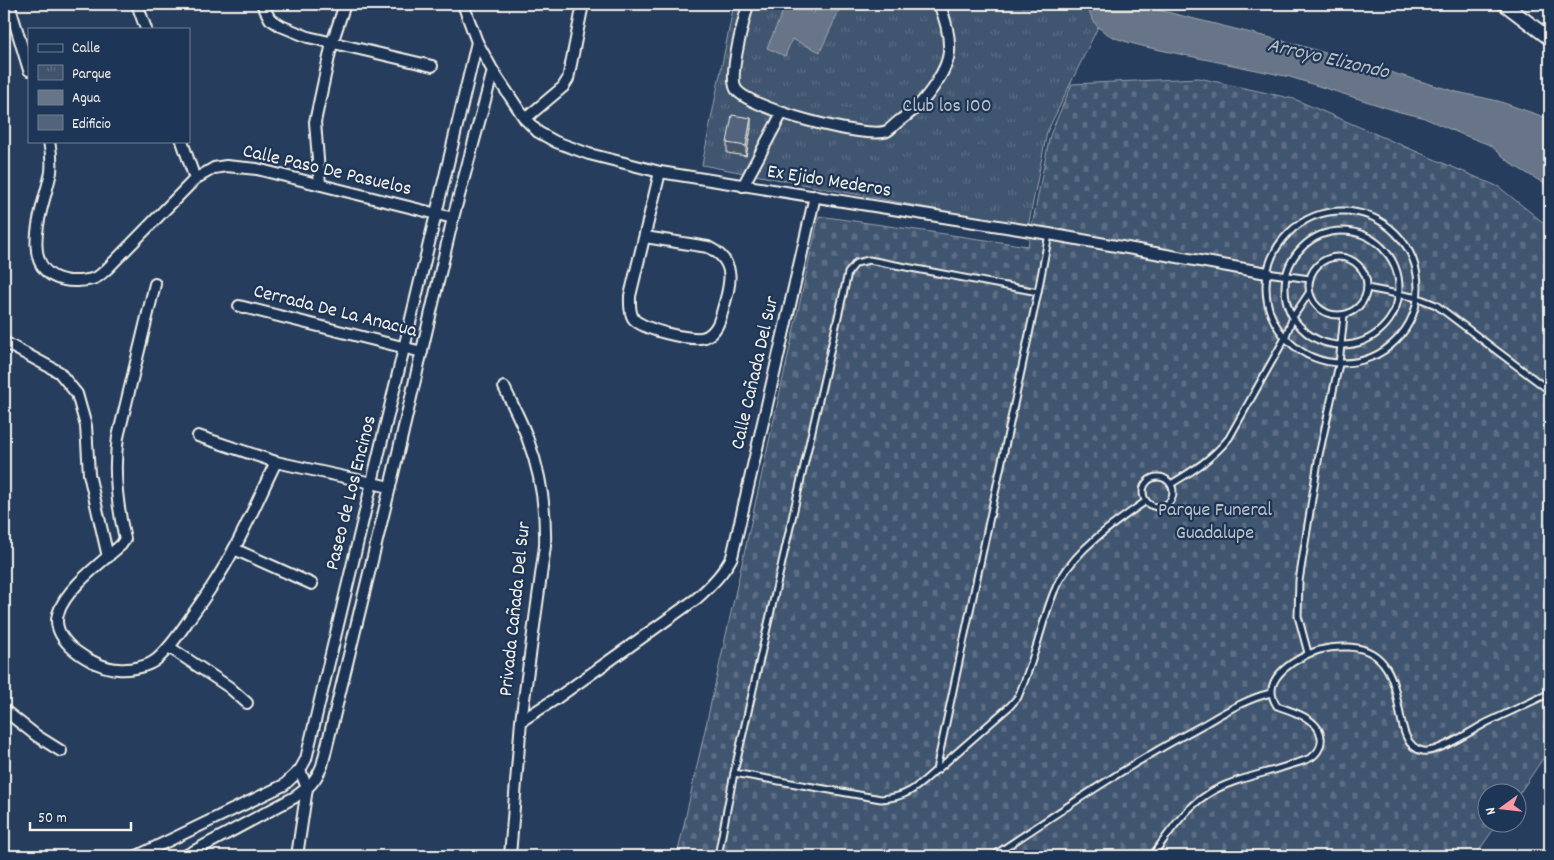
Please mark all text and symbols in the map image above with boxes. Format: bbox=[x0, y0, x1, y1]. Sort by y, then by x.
legend bbox=[28, 28, 190, 142]
water label: Arroyo Elizondo bbox=[1264, 31, 1393, 89]
text: Calle bbox=[72, 38, 101, 60]
text: Parque bbox=[72, 64, 112, 86]
text: Agua bbox=[72, 88, 101, 110]
park label: Club los 100 bbox=[902, 93, 992, 121]
text: Edificio bbox=[72, 114, 111, 136]
street label: Calle Paso De Pasuelos bbox=[240, 138, 414, 204]
street label: Ex Ejido Mederos bbox=[765, 158, 893, 206]
street label: Cerrada De La Anacua bbox=[250, 278, 420, 346]
street label: Calle Cañada Del Sur bbox=[725, 293, 787, 452]
street label: Paseo de Los Encinos bbox=[319, 413, 385, 573]
park label: Parque Funeral Guadalupe bbox=[1158, 497, 1272, 548]
street label: Privada Cañada Del Sur bbox=[493, 520, 539, 698]
north arrow bbox=[1476, 782, 1526, 832]
scale bar bbox=[30, 800, 131, 832]
text: N bbox=[1481, 805, 1502, 817]
text: 50 m bbox=[38, 808, 67, 830]

